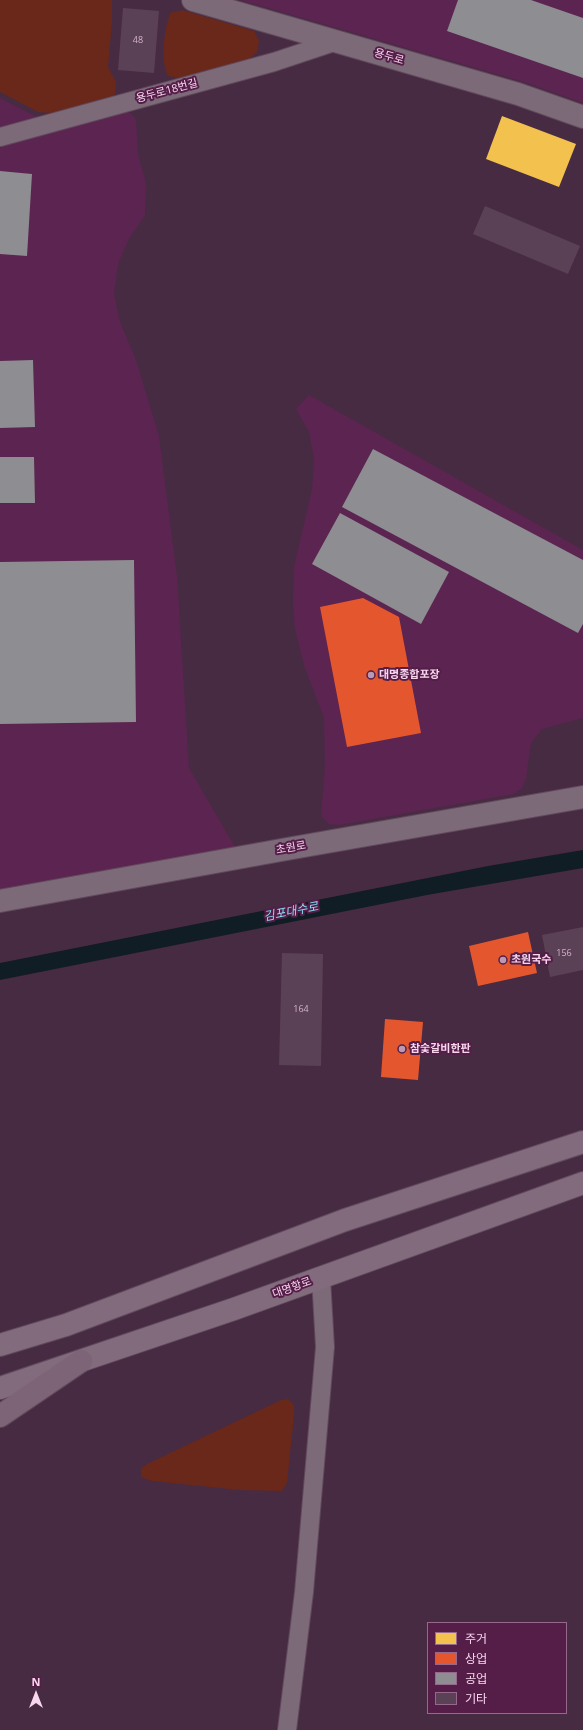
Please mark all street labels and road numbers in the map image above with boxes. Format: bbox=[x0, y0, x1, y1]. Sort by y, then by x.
street label: 용두로 bbox=[373, 46, 405, 68]
street label: 용두로18번길 bbox=[135, 76, 199, 106]
street label: 초원로 bbox=[275, 839, 307, 857]
street label: 대명항로 bbox=[271, 1275, 313, 1301]

